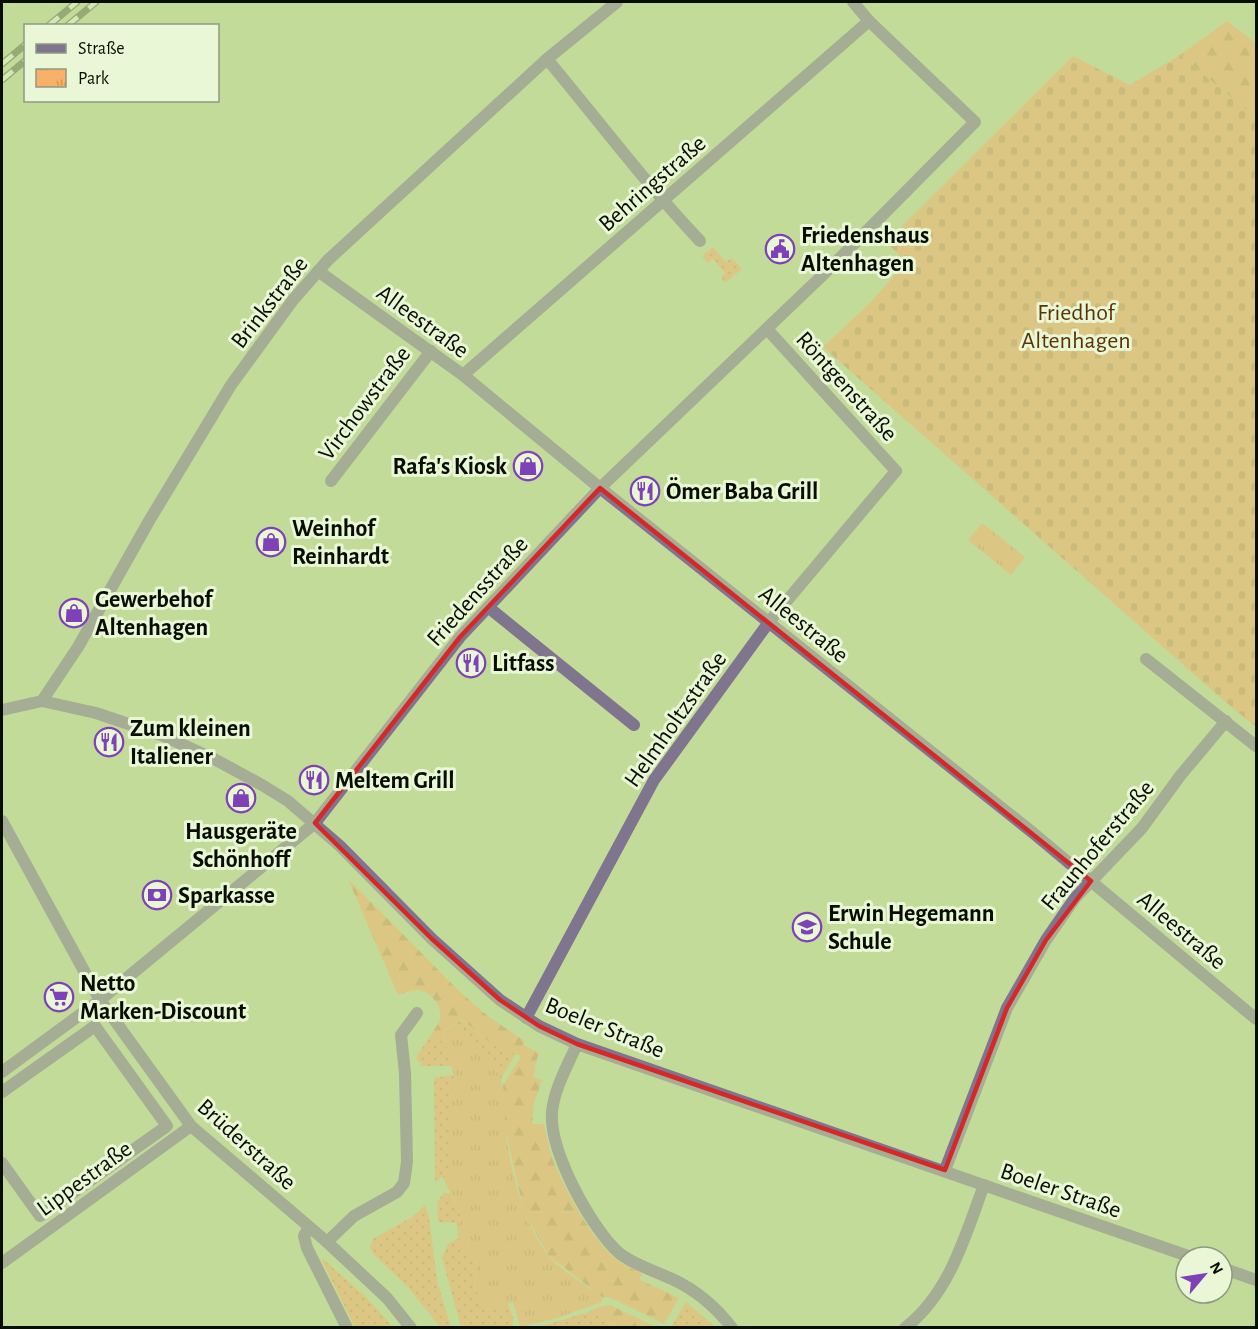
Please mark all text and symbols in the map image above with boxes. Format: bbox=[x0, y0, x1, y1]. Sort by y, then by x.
legend bbox=[24, 24, 219, 102]
text: Straße bbox=[78, 40, 124, 58]
text: Park bbox=[78, 70, 110, 88]
street label: Behringstraße bbox=[595, 131, 711, 236]
place label: Friedenshaus Altenhagen bbox=[801, 224, 929, 276]
public building icon: Friedenshaus Altenhagen bbox=[764, 233, 796, 265]
street label: Brinkstraße bbox=[227, 252, 313, 353]
street label: Alleestraße bbox=[372, 281, 473, 363]
park label: Friedhof Altenhagen bbox=[1021, 301, 1131, 353]
street label: Röntgenstraße bbox=[791, 327, 901, 446]
street label: Virchowstraße bbox=[314, 342, 415, 465]
shop icon: Rafa's Kiosk bbox=[512, 450, 544, 482]
place label: Rafa's Kiosk bbox=[392, 455, 507, 479]
restaurant icon: Ömer Baba Grill bbox=[629, 475, 661, 507]
place label: Ömer Baba Grill bbox=[666, 477, 818, 504]
place label: Weinhof Reinhardt bbox=[292, 517, 389, 569]
shop icon: Weinhof Reinhardt bbox=[255, 526, 287, 558]
street label: Friedensstraße bbox=[423, 532, 533, 651]
street label: Alleestraße bbox=[754, 582, 853, 668]
place label: Gewerbehof Altenhagen bbox=[95, 588, 214, 640]
shop icon: Gewerbehof Altenhagen bbox=[58, 597, 90, 629]
restaurant icon: Litfass bbox=[455, 647, 487, 679]
street label: Helmholtzstraße bbox=[620, 647, 731, 792]
place label: Litfass bbox=[492, 652, 555, 676]
place label: Zum kleinen Italiener bbox=[130, 717, 251, 769]
restaurant icon: Zum kleinen Italiener bbox=[93, 726, 125, 758]
restaurant icon: Meltem Grill bbox=[298, 764, 330, 796]
place label: Meltem Grill bbox=[335, 769, 455, 793]
street label: Fraunhoferstraße bbox=[1037, 776, 1159, 915]
shop icon: Hausgeräte Schönhoff bbox=[225, 782, 257, 814]
place label: Hausgeräte Schönhoff bbox=[185, 820, 297, 872]
bank icon: Sparkasse bbox=[141, 879, 173, 911]
place label: Sparkasse bbox=[178, 884, 275, 908]
street label: Alleestraße bbox=[1133, 887, 1230, 974]
place label: Erwin Hegemann Schule bbox=[828, 902, 994, 954]
school or university icon: Erwin Hegemann Schule bbox=[791, 911, 823, 943]
place label: Netto Marken-Discount bbox=[80, 972, 246, 1024]
supermarket icon: Netto Marken-Discount bbox=[43, 981, 75, 1013]
street label: Boeler Straße bbox=[542, 993, 668, 1063]
street label: Brüderstraße bbox=[192, 1095, 300, 1195]
street label: Lippestraße bbox=[33, 1137, 136, 1221]
street label: Boeler Straße bbox=[997, 1159, 1124, 1223]
north arrow bbox=[1174, 1245, 1234, 1305]
text: N bbox=[1207, 1259, 1226, 1277]

